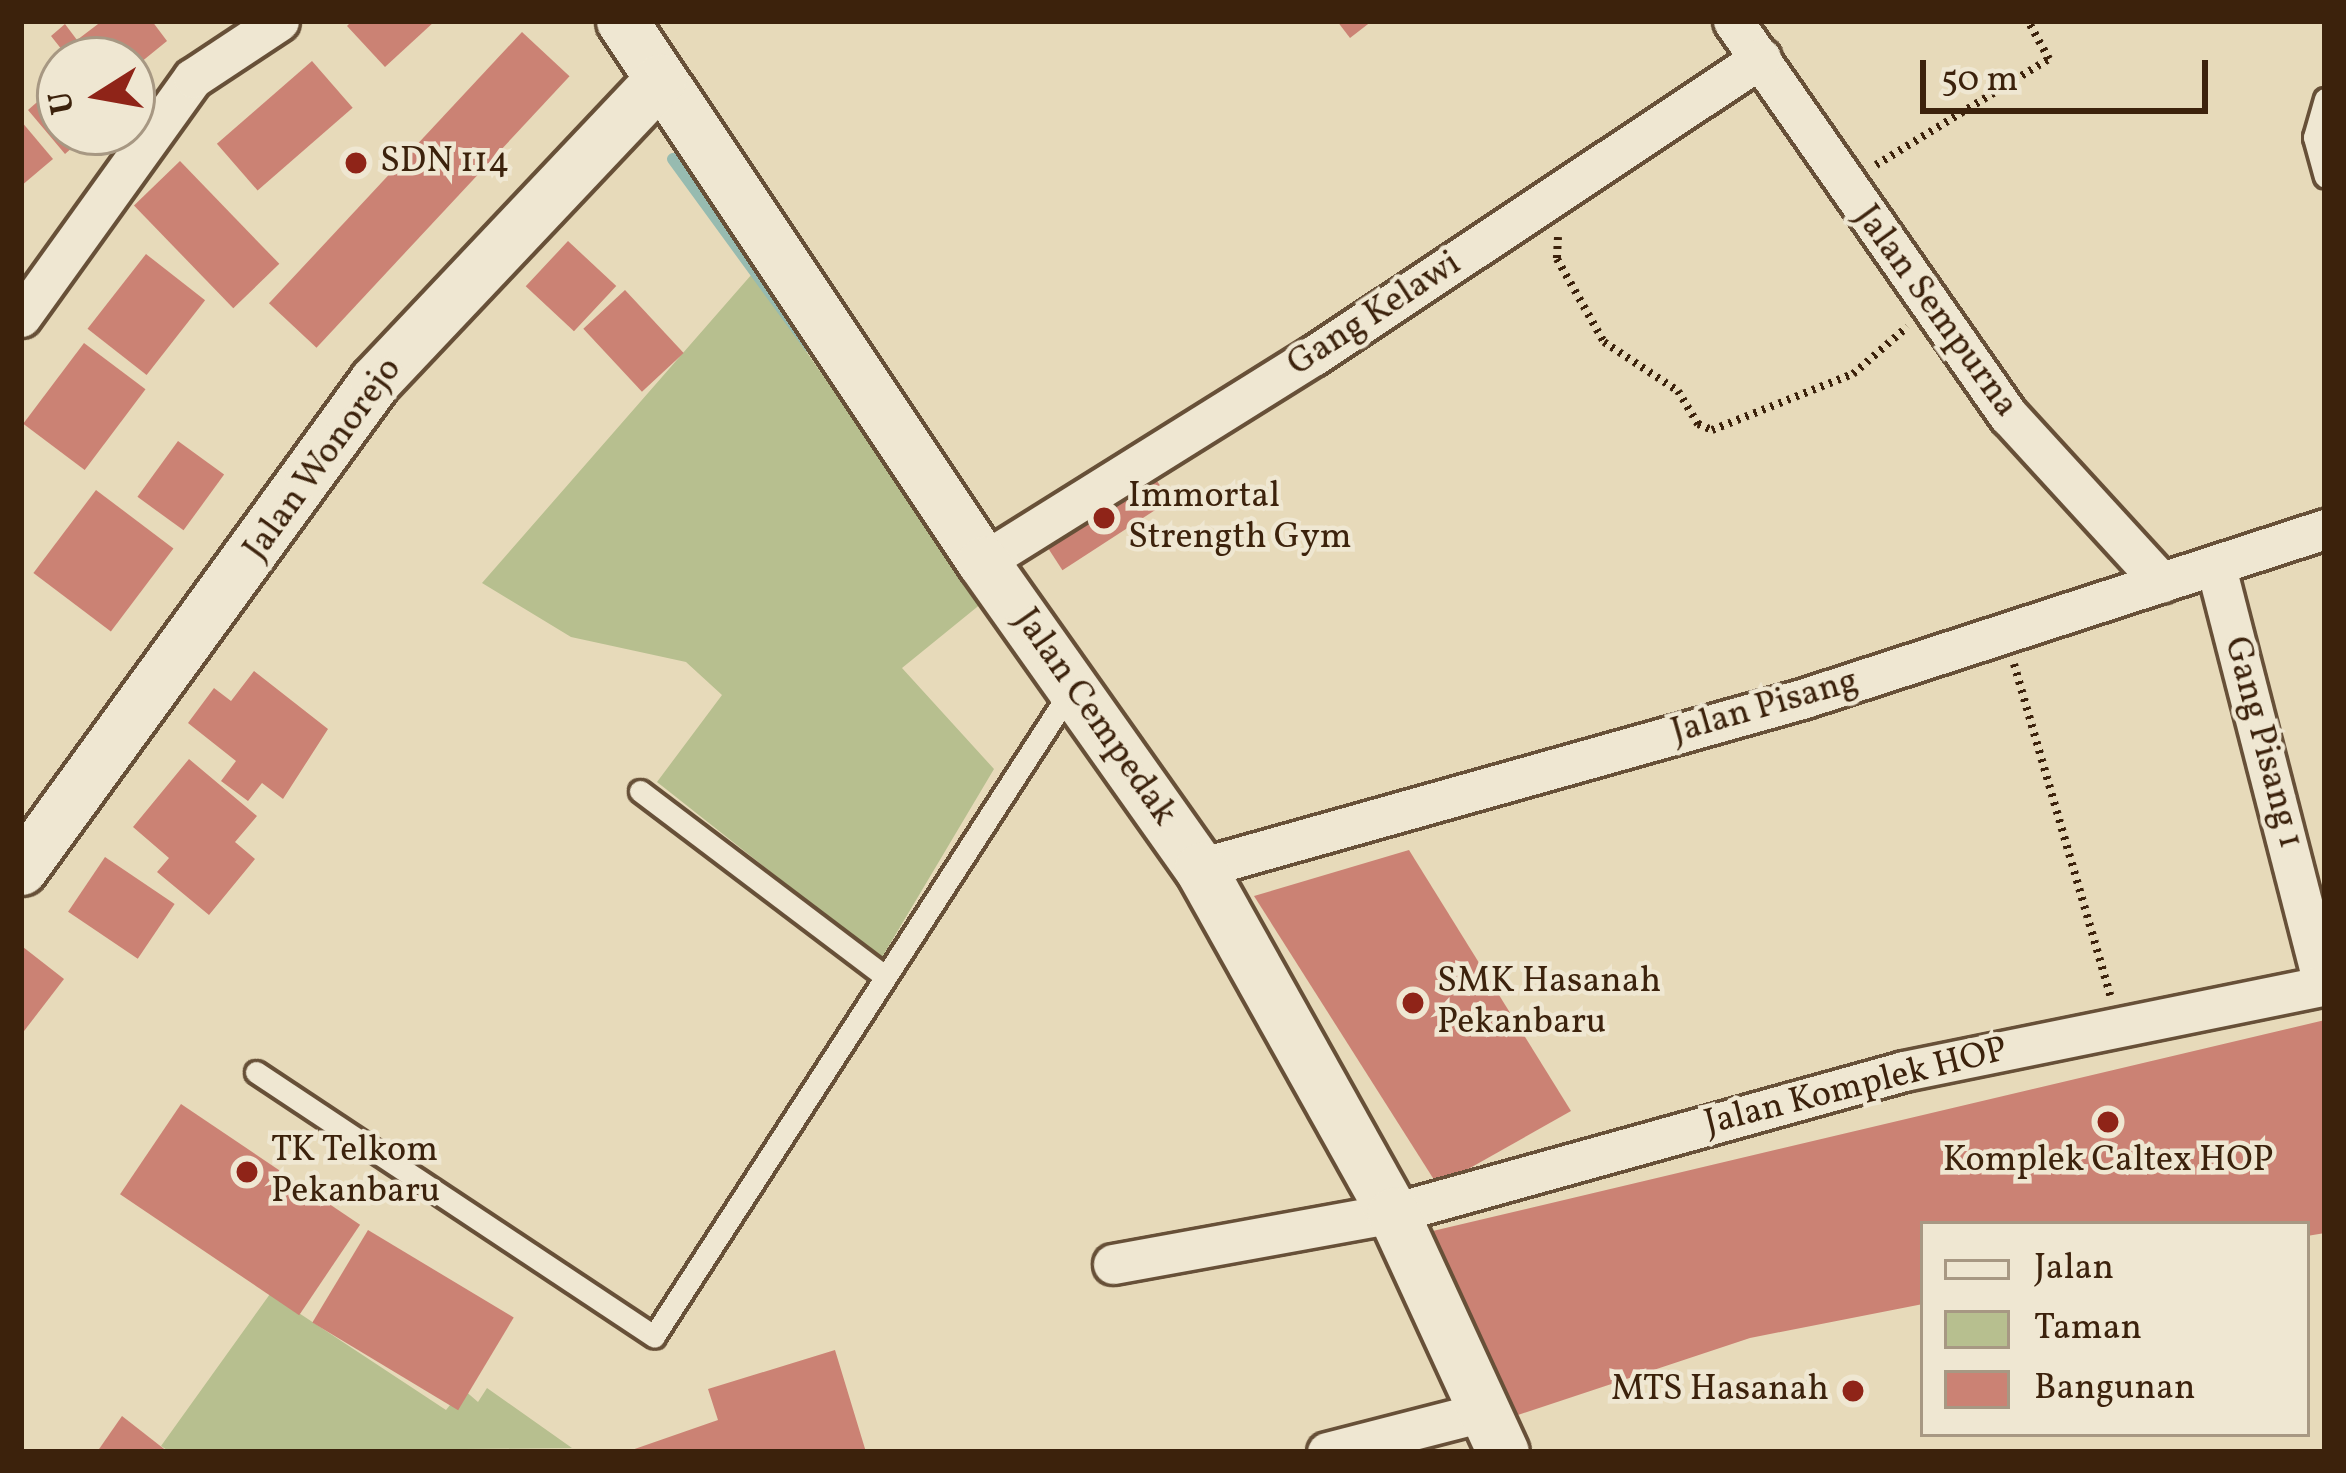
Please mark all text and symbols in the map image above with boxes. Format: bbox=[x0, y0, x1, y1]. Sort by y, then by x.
north arrow bbox=[36, 36, 156, 156]
scale bar bbox=[1926, 36, 2214, 110]
text: 50 m bbox=[1941, 56, 2018, 106]
text: U bbox=[39, 87, 88, 118]
place label: SDN 114 bbox=[380, 141, 509, 185]
marker: SDN 114 bbox=[343, 150, 369, 176]
street label: Jalan Sempurna bbox=[1844, 198, 2026, 426]
street label: Gang Kelawi bbox=[1280, 243, 1470, 387]
street label: Jalan Wonorejo bbox=[236, 350, 412, 570]
place label: Immortal Strength Gym bbox=[1128, 475, 1351, 560]
marker: Immortal Strength Gym bbox=[1091, 505, 1117, 531]
street label: Jalan Cempedak bbox=[1003, 601, 1185, 835]
street label: Gang Pisang 1 bbox=[2213, 632, 2311, 854]
street label: Jalan Pisang bbox=[1667, 661, 1863, 755]
place label: SMK Hasanah Pekanbaru bbox=[1437, 960, 1661, 1045]
marker: SMK Hasanah Pekanbaru bbox=[1400, 990, 1426, 1016]
street label: Jalan Komplek HOP bbox=[1700, 1029, 2012, 1147]
marker: Komplek Caltex HOP bbox=[2095, 1109, 2121, 1135]
place label: TK Telkom Pekanbaru bbox=[271, 1129, 440, 1214]
place label: Komplek Caltex HOP bbox=[1943, 1140, 2273, 1184]
marker: TK Telkom Pekanbaru bbox=[234, 1159, 260, 1185]
legend bbox=[1920, 1221, 2310, 1437]
text: Jalan bbox=[2034, 1244, 2114, 1294]
text: Taman bbox=[2034, 1304, 2142, 1354]
text: Bangunan bbox=[2034, 1364, 2195, 1414]
place label: MTS Hasanah bbox=[1611, 1369, 1829, 1413]
marker: MTS Hasanah bbox=[1840, 1378, 1866, 1404]

